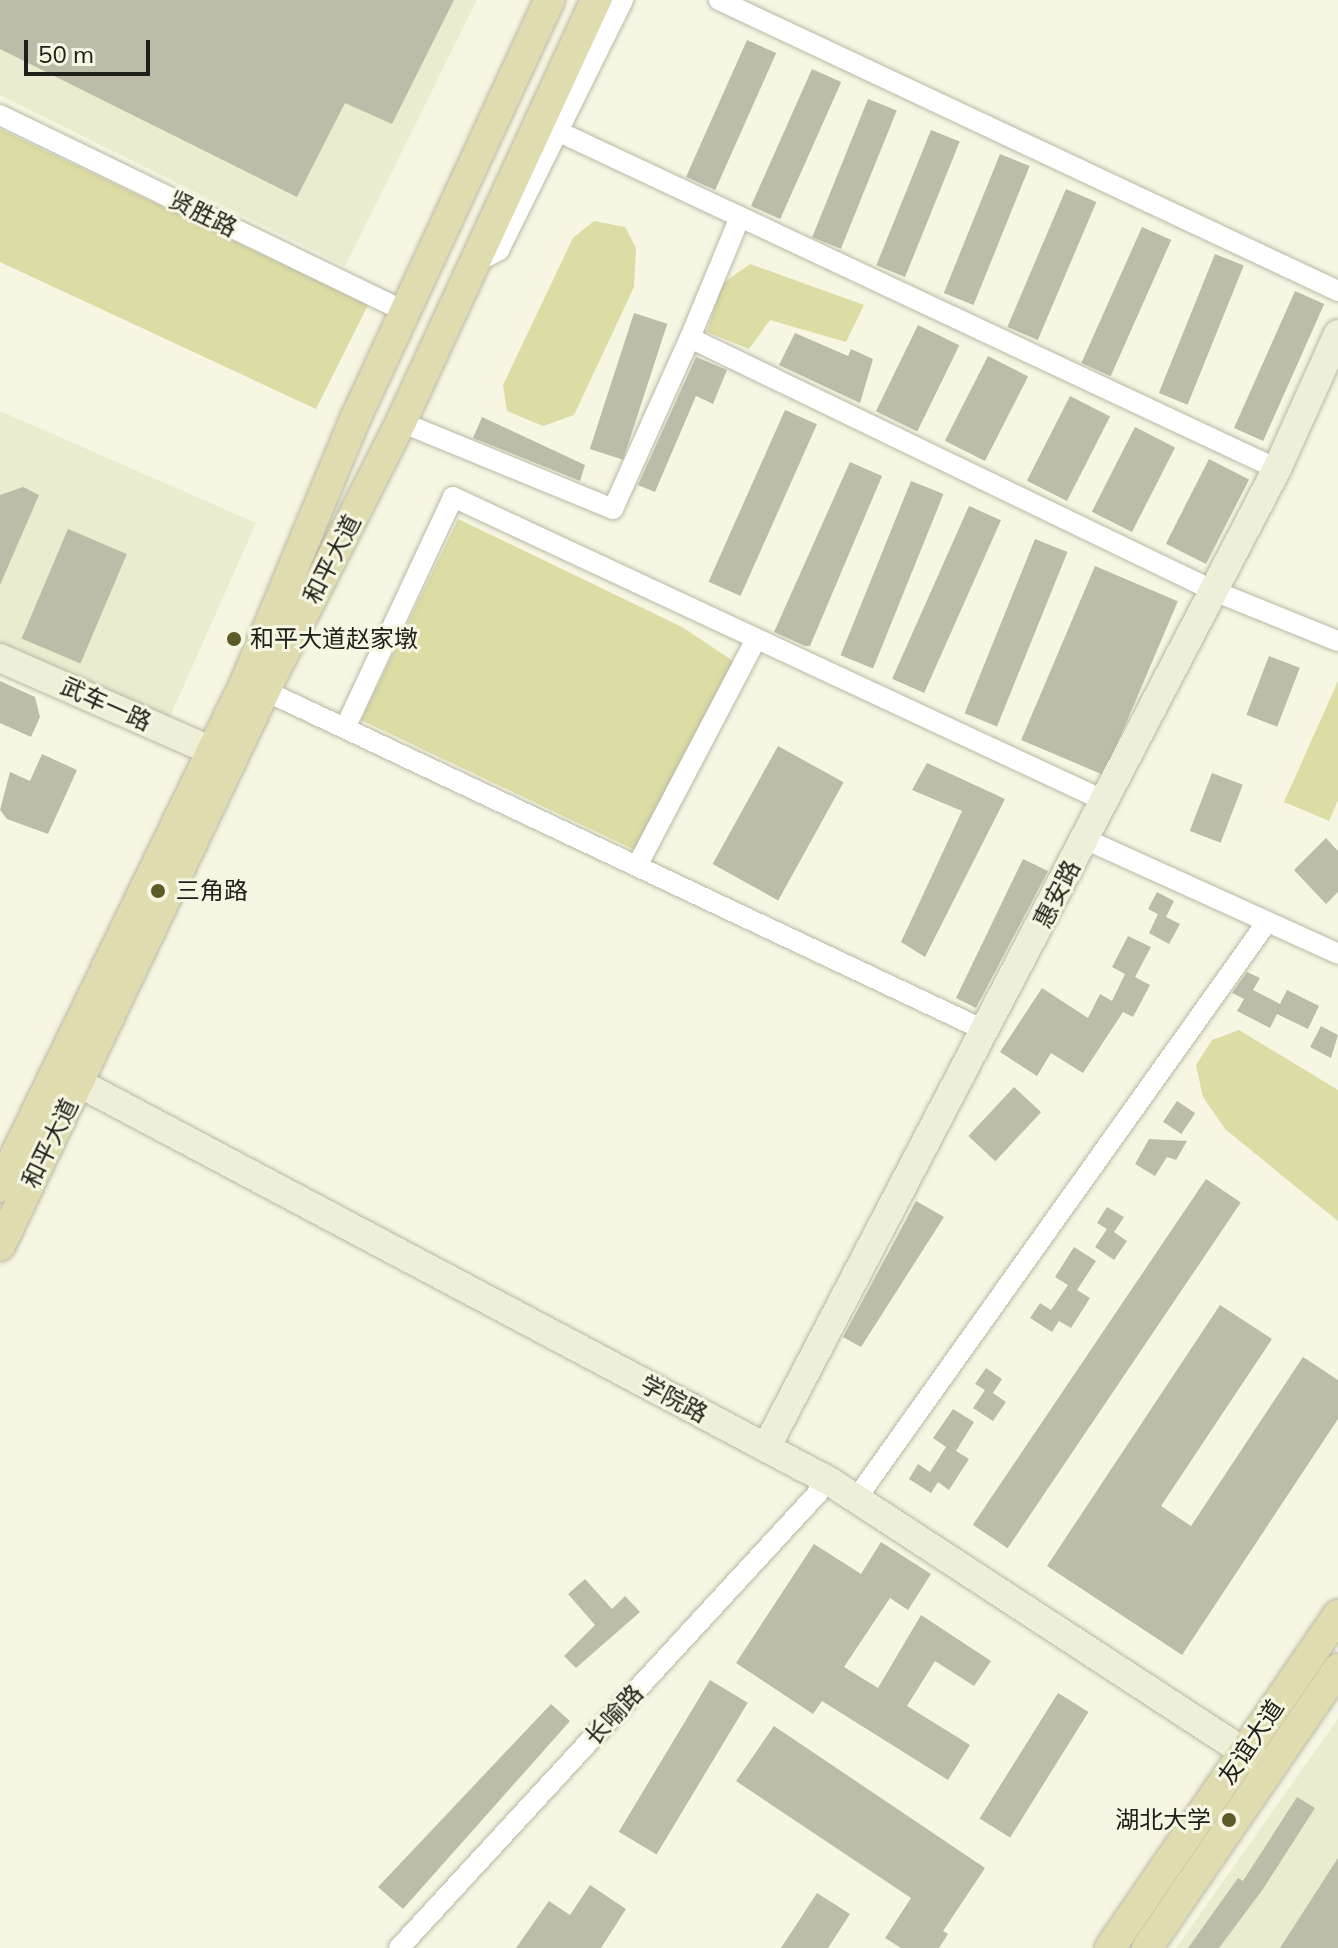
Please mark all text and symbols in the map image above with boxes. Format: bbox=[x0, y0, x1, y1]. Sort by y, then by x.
scale bar bbox=[28, 24, 154, 74]
text: 50 m bbox=[38, 39, 94, 69]
street label: 贤胜路 bbox=[164, 185, 242, 243]
street label: 和平大道 bbox=[297, 510, 367, 608]
place label: 和平大道赵家墩 bbox=[250, 625, 418, 653]
marker: 和平大道赵家墩 bbox=[225, 630, 243, 648]
street label: 武车一路 bbox=[56, 671, 156, 737]
street label: 惠安路 bbox=[1028, 855, 1086, 933]
place label: 三角路 bbox=[176, 877, 248, 905]
marker: 三角路 bbox=[147, 880, 169, 902]
street label: 和平大道 bbox=[16, 1094, 84, 1192]
street label: 学院路 bbox=[635, 1369, 713, 1429]
street label: 长喻路 bbox=[579, 1679, 649, 1751]
street label: 友谊大道 bbox=[1212, 1694, 1290, 1790]
place label: 湖北大学 bbox=[1115, 1806, 1211, 1834]
marker: 湖北大学 bbox=[1218, 1809, 1240, 1831]

